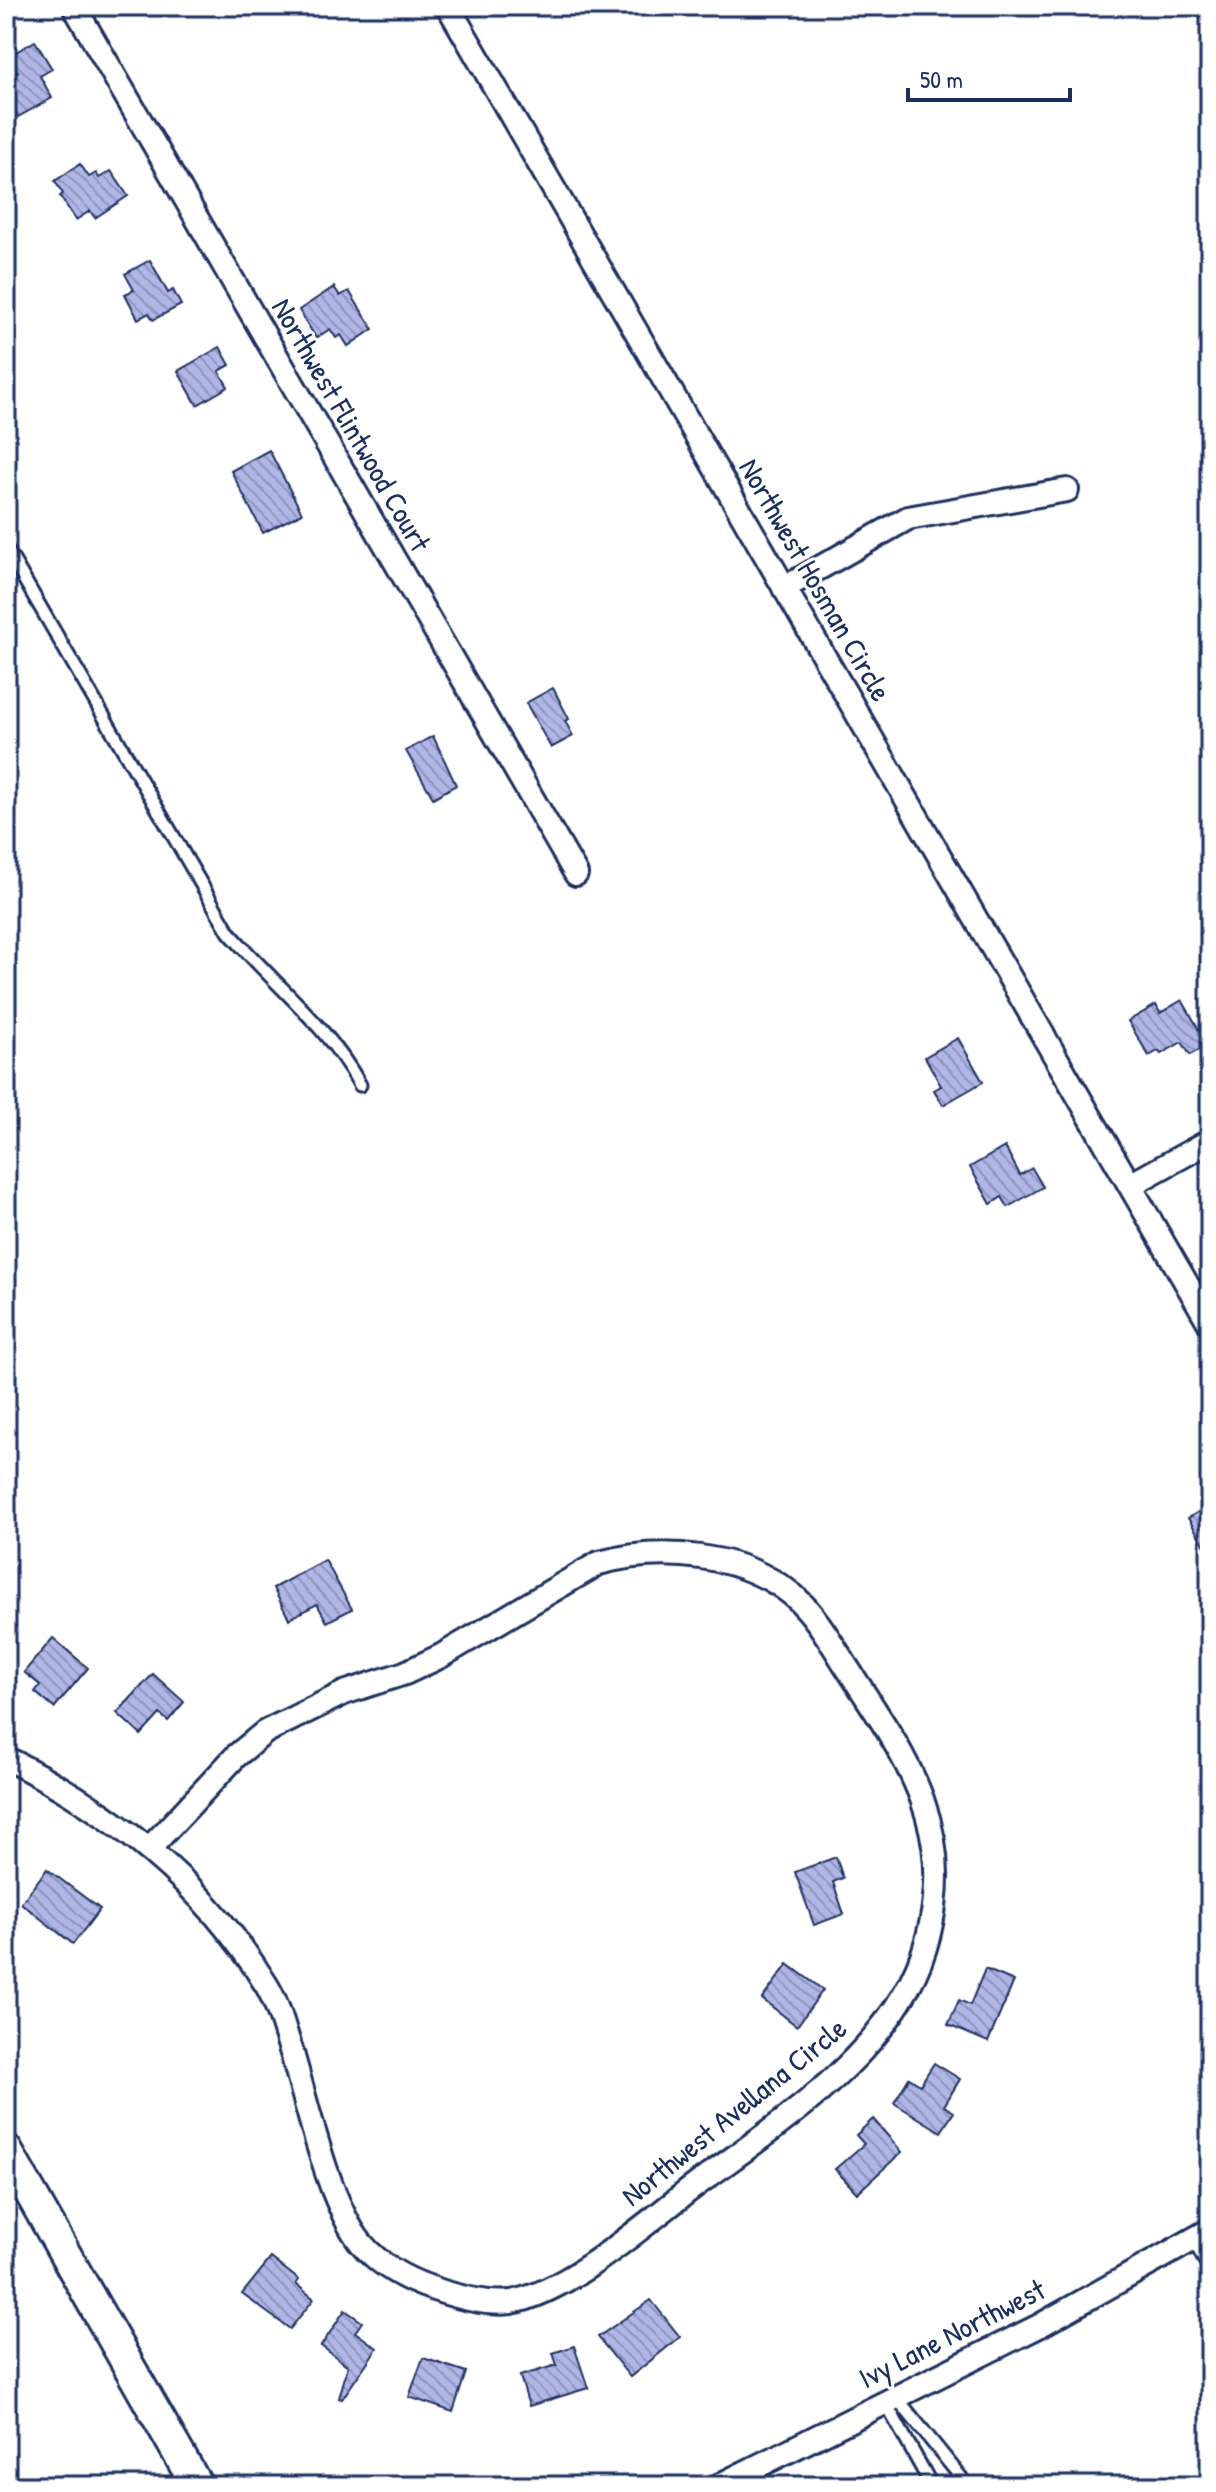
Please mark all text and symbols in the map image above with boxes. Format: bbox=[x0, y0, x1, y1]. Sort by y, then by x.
scale bar bbox=[908, 52, 1070, 102]
text: 50 m bbox=[920, 63, 963, 95]
street label: Northwest Flintwood Court bbox=[263, 291, 441, 559]
street label: Northwest Hosman Circle bbox=[730, 451, 902, 708]
street label: Northwest Avellana Circle bbox=[612, 2008, 854, 2215]
street label: Ivy Lane Northwest bbox=[852, 2269, 1052, 2397]

